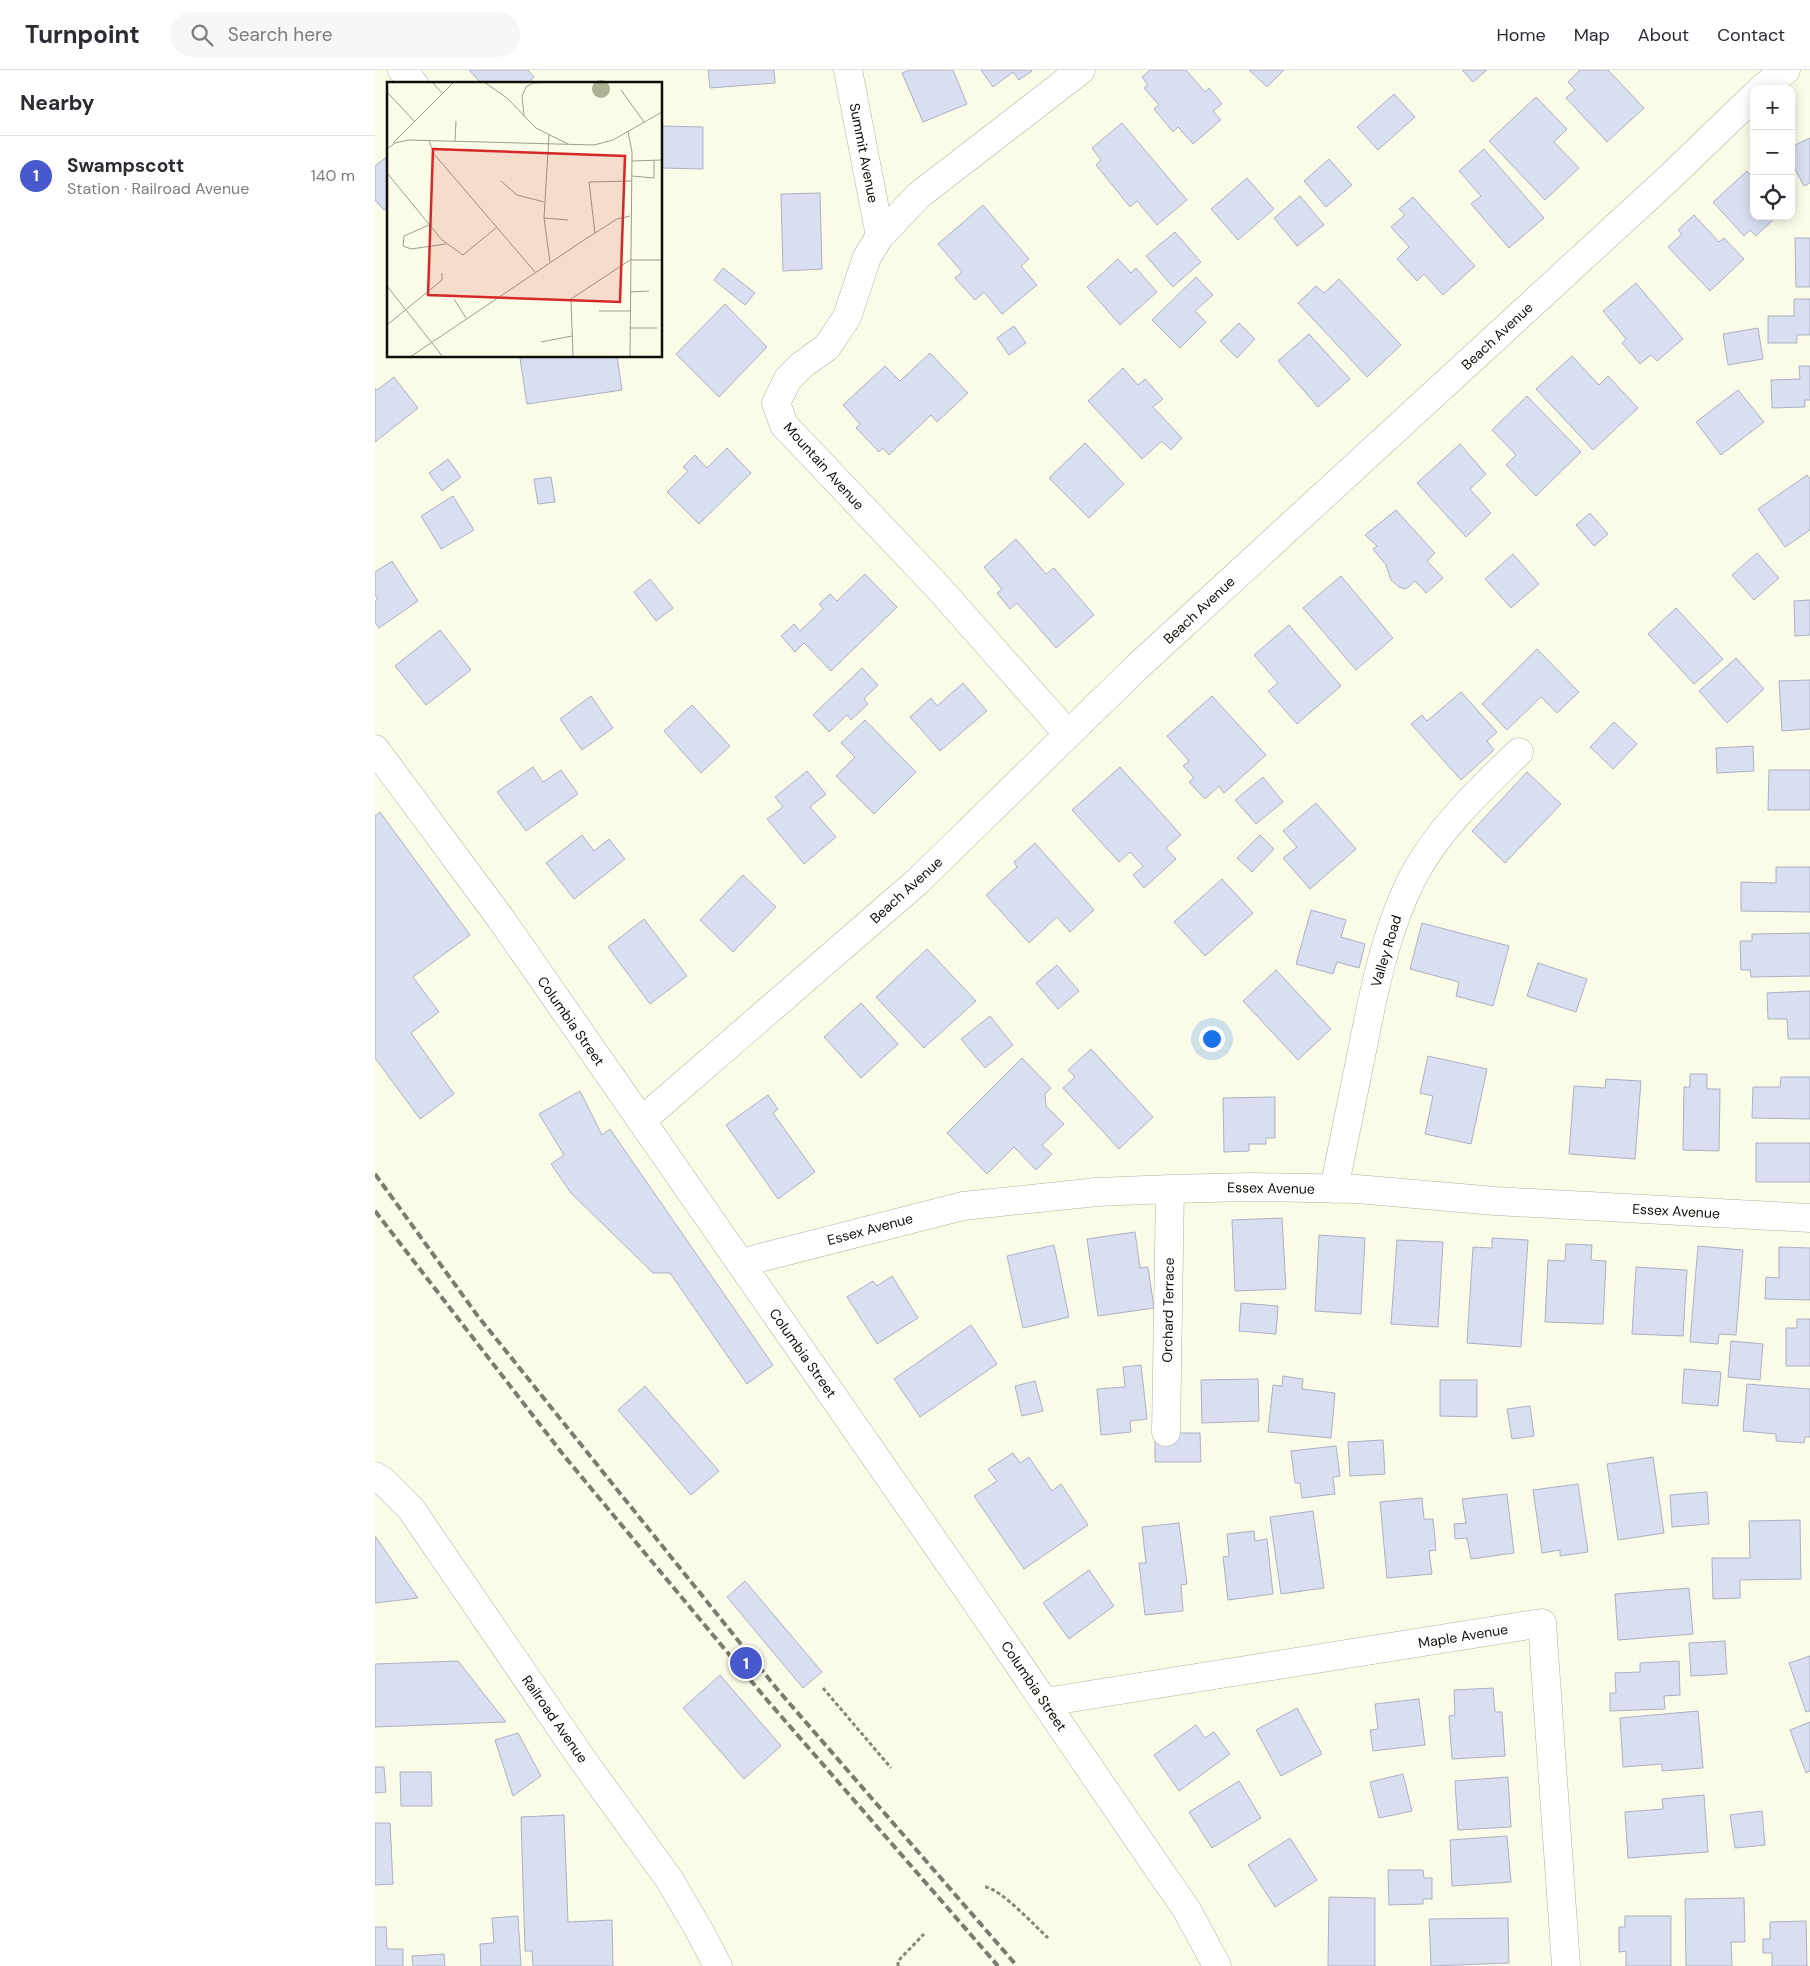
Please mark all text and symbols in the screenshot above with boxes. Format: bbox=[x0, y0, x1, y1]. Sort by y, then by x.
search box bbox=[170, 12, 520, 57]
text: Turnpoint bbox=[25, 19, 140, 50]
icon: search bbox=[188, 21, 216, 49]
text: Search here bbox=[228, 22, 333, 47]
text: Home bbox=[1496, 23, 1546, 47]
text: Map bbox=[1574, 23, 1610, 47]
text: About bbox=[1638, 23, 1689, 47]
text: Contact bbox=[1717, 23, 1785, 47]
inset map bbox=[387, 82, 663, 358]
map controls bbox=[1750, 85, 1795, 220]
button: + bbox=[1750, 85, 1795, 130]
text: Nearby bbox=[20, 89, 94, 117]
street label: Summit Avenue bbox=[846, 102, 883, 204]
button: − bbox=[1750, 130, 1795, 175]
text: Swampscott bbox=[67, 153, 184, 178]
text: 1 bbox=[33, 165, 39, 186]
text: 140 m bbox=[311, 165, 355, 186]
button: locate bbox=[1750, 175, 1795, 220]
text: Station · Railroad Avenue bbox=[67, 178, 249, 199]
street label: Beach Avenue bbox=[1457, 298, 1537, 374]
street label: Mountain Avenue bbox=[780, 418, 868, 514]
street label: Beach Avenue bbox=[1159, 572, 1239, 648]
street label: Beach Avenue bbox=[866, 853, 946, 927]
street label: Valley Road bbox=[1367, 913, 1405, 989]
street label: Columbia Street bbox=[533, 973, 609, 1069]
your location bbox=[1199, 1026, 1225, 1052]
street label: Essex Avenue bbox=[1227, 1178, 1315, 1198]
street label: Essex Avenue bbox=[1632, 1200, 1720, 1222]
street label: Essex Avenue bbox=[825, 1209, 915, 1249]
street label: Orchard Terrace bbox=[1158, 1257, 1178, 1363]
street label: Columbia Street bbox=[765, 1305, 841, 1401]
street label: Maple Avenue bbox=[1417, 1620, 1509, 1652]
street label: Columbia Street bbox=[997, 1637, 1071, 1735]
pin: 1 bbox=[730, 1644, 762, 1682]
street label: Railroad Avenue bbox=[518, 1672, 592, 1766]

